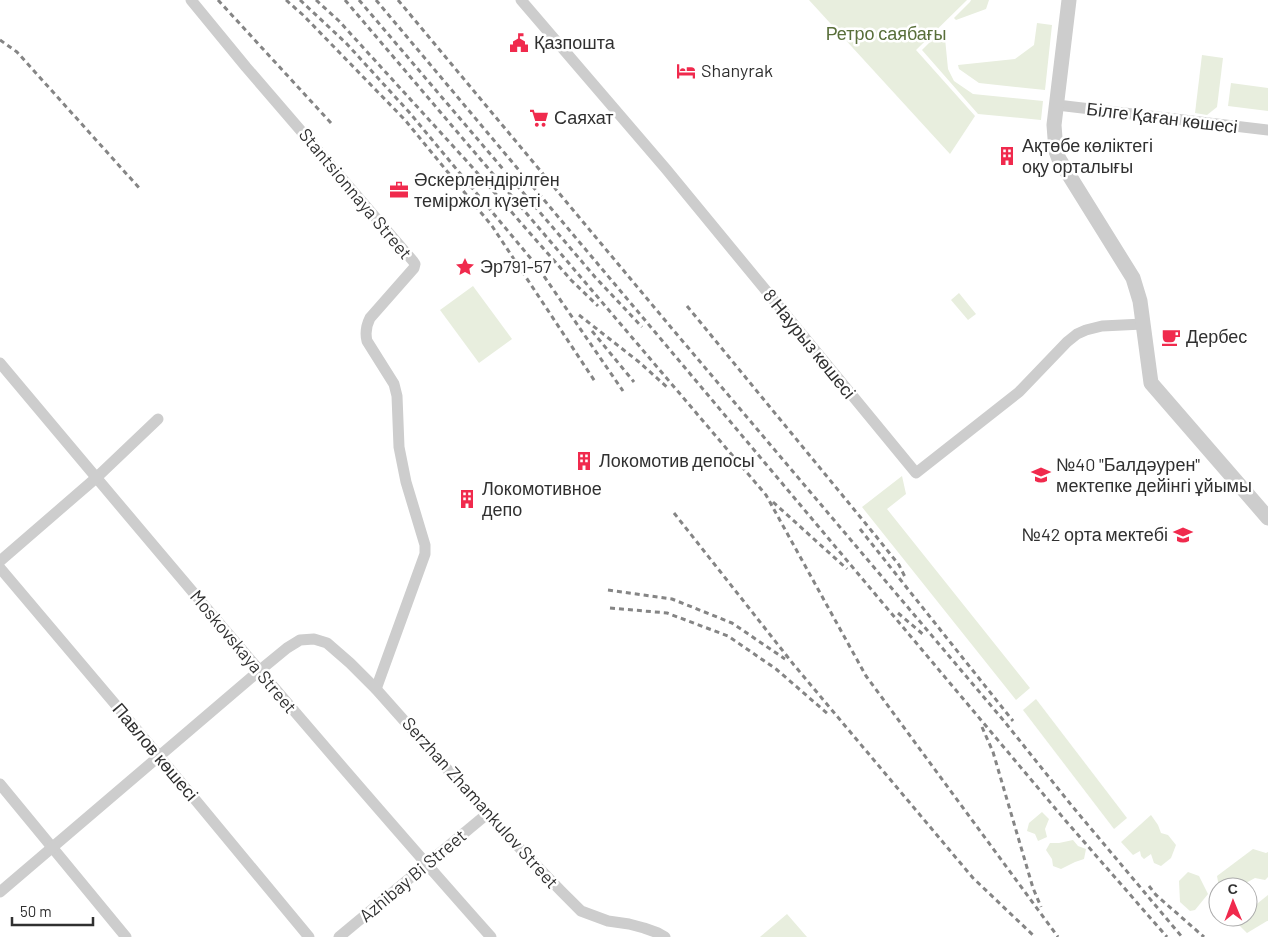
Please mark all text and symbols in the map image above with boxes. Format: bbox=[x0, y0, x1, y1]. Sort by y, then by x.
park label: Ретро саябағы bbox=[826, 22, 946, 44]
place label: Қазпошта bbox=[534, 31, 616, 53]
public building icon: Қазпошта bbox=[508, 32, 530, 54]
place label: Shanyrak bbox=[701, 59, 773, 81]
hotel icon: Shanyrak bbox=[675, 60, 697, 82]
street label: Білге Қаған көшесі bbox=[1085, 97, 1239, 137]
place label: Саяхат bbox=[554, 106, 614, 128]
supermarket icon: Саяхат bbox=[528, 107, 550, 129]
street label: Stantsionnaya Street bbox=[295, 123, 417, 263]
place label: Ақтөбе көліктегі оқу орталығы bbox=[1022, 134, 1153, 177]
building icon: Ақтөбе көліктегі оқу орталығы bbox=[996, 145, 1018, 167]
place label: Әскерлендірілген теміржол күзеті bbox=[414, 168, 560, 211]
office icon: Әскерлендірілген теміржол күзеті bbox=[388, 179, 410, 201]
place label: Эр791-57 bbox=[480, 255, 552, 277]
place icon: Эр791-57 bbox=[454, 256, 476, 278]
street label: 8 Наурыз көшесі bbox=[759, 284, 861, 403]
place label: Дербес bbox=[1186, 325, 1247, 347]
cafe icon: Дербес bbox=[1160, 326, 1182, 348]
place label: Локомотив депосы bbox=[599, 449, 755, 471]
building icon: Локомотив депосы bbox=[573, 450, 595, 472]
place label: №40 "Балдәурен" мектепке дейінгі ұйымы bbox=[1056, 453, 1252, 496]
school or university icon: №40 "Балдәурен" мектепке дейінгі ұйымы bbox=[1030, 464, 1052, 486]
place label: Локомотивное депо bbox=[482, 477, 602, 520]
building icon: Локомотивное депо bbox=[456, 488, 478, 510]
place label: №42 орта мектебі bbox=[1022, 523, 1168, 545]
school or university icon: №42 орта мектебі bbox=[1172, 524, 1194, 546]
street label: Moskovskaya Street bbox=[186, 585, 302, 717]
street label: Павлов көшесі bbox=[108, 698, 203, 805]
street label: Serzhan Zhamankulov Street bbox=[398, 712, 564, 893]
street label: Azhibay Bi Street bbox=[354, 824, 470, 926]
north arrow bbox=[1208, 877, 1258, 927]
text: С bbox=[1228, 880, 1238, 897]
scale bar bbox=[12, 894, 94, 926]
text: 50 m bbox=[20, 902, 52, 920]

